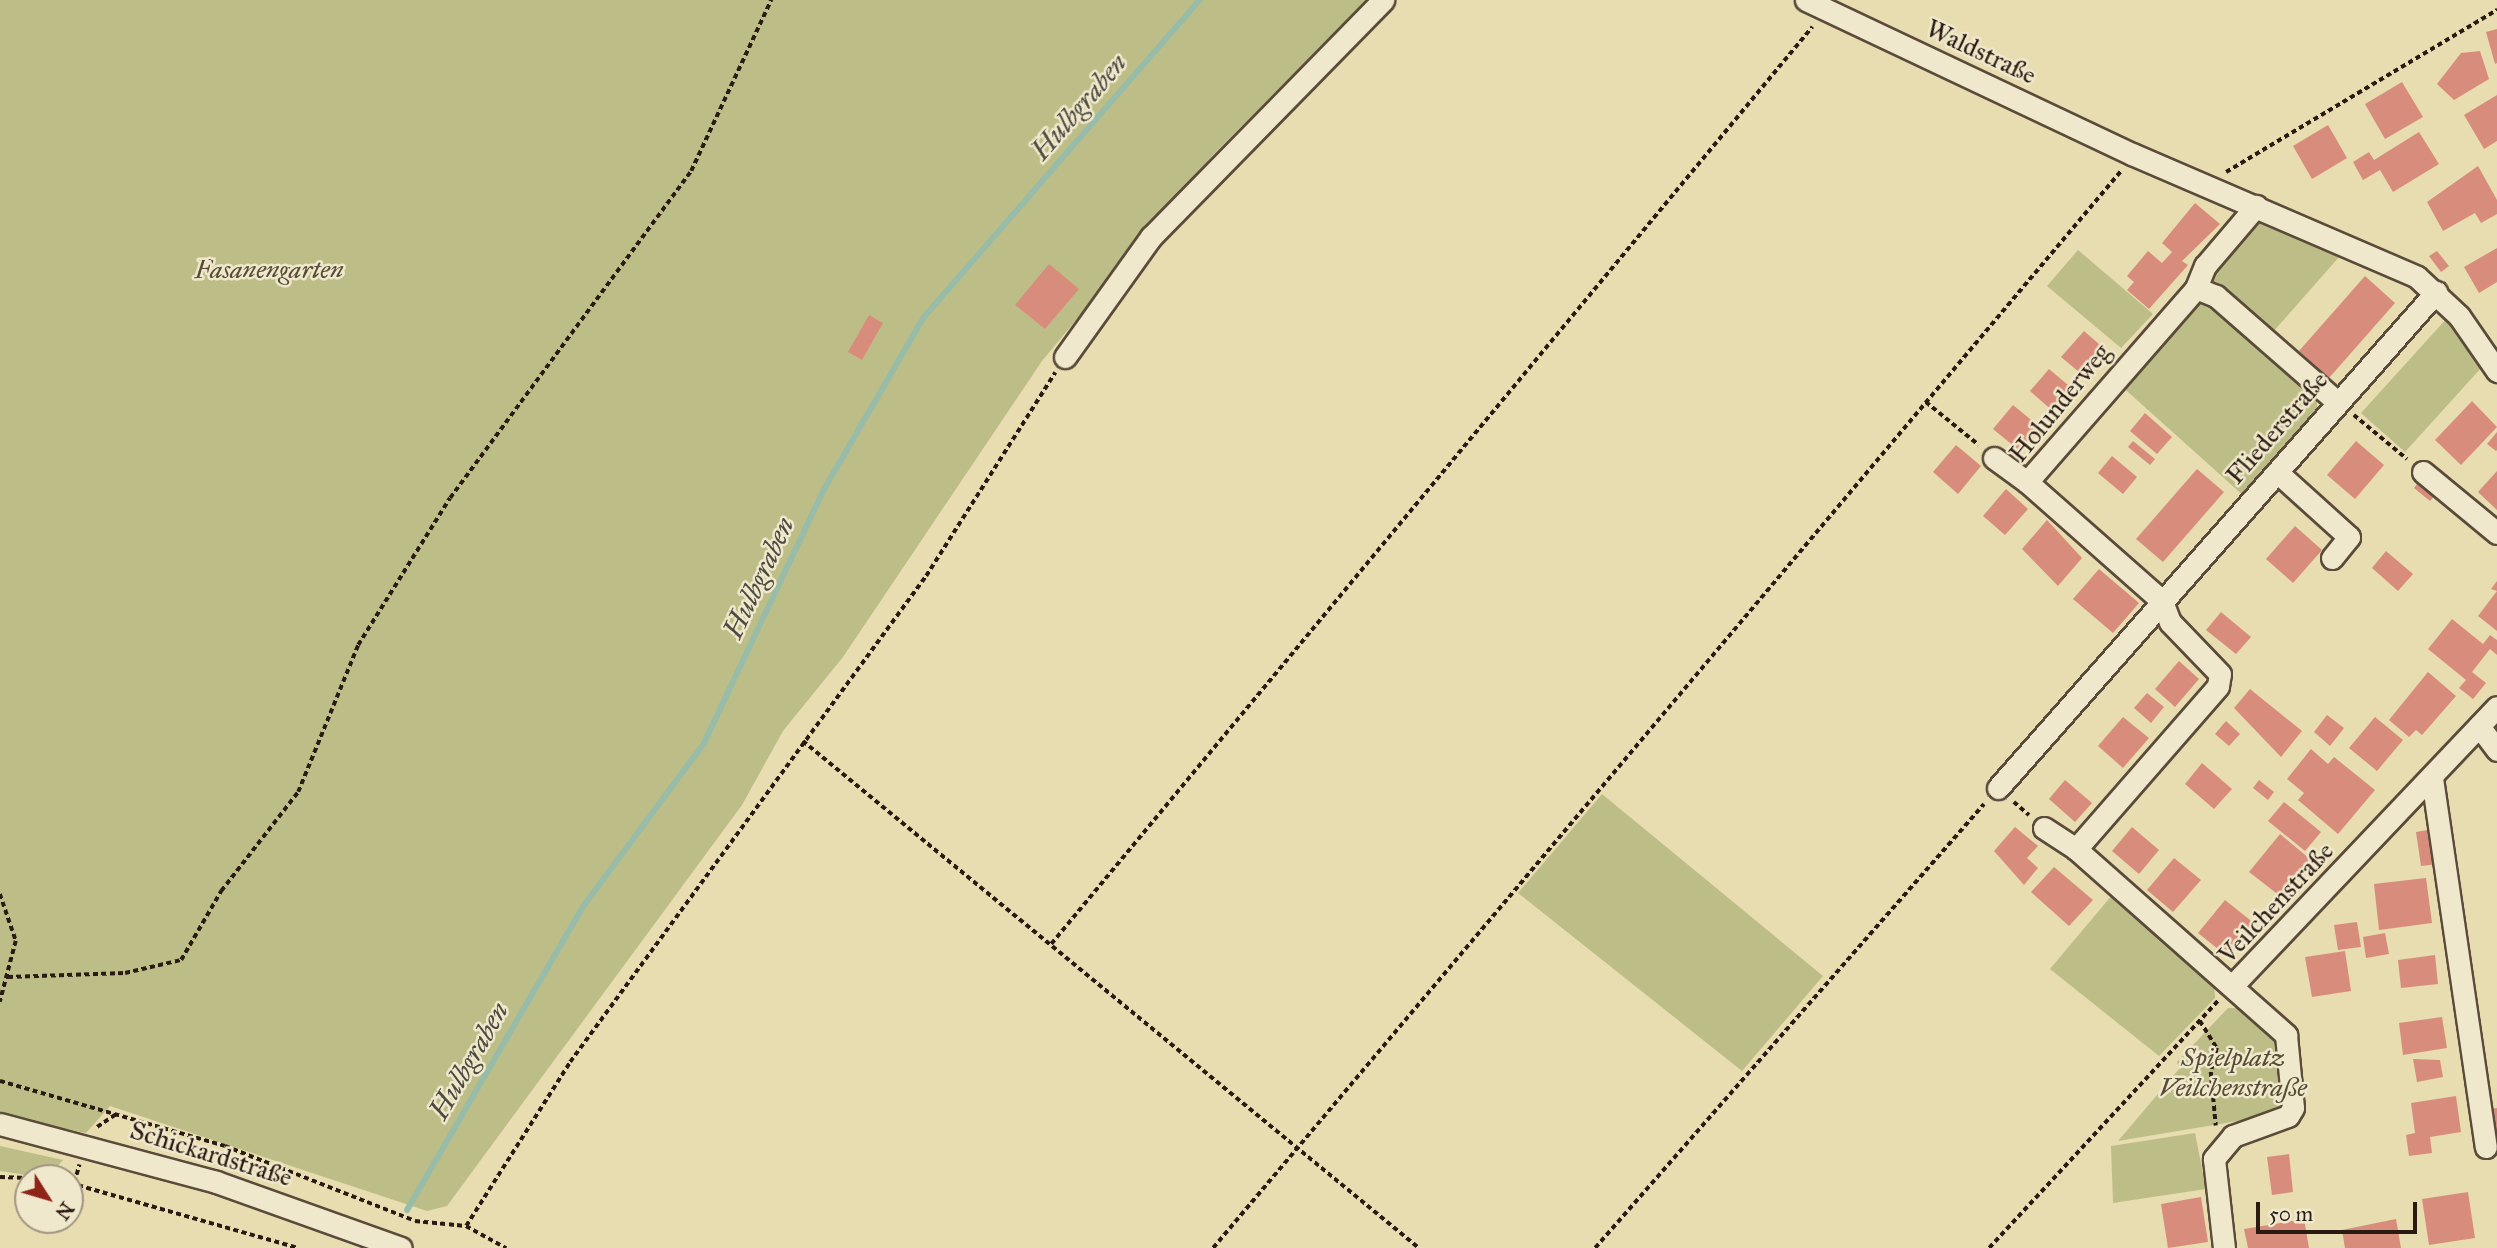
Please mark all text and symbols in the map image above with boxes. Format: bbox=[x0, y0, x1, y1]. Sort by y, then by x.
street label: Waldstraße bbox=[1921, 13, 2041, 91]
water label: Hulbgraben bbox=[1024, 47, 1134, 167]
park label: Fasanengarten bbox=[194, 254, 344, 286]
street label: Holunderweg bbox=[2003, 337, 2117, 469]
street label: Fliederstraße bbox=[2220, 365, 2334, 491]
water label: Hulbgraben bbox=[716, 512, 802, 644]
street label: Veilchenstraße bbox=[2212, 836, 2340, 970]
water label: Hulbgraben bbox=[422, 996, 516, 1126]
park label: Spielplatz Veilchenstraße bbox=[2159, 1042, 2307, 1104]
street label: Schickardstraße bbox=[126, 1115, 296, 1193]
north arrow bbox=[14, 1164, 84, 1234]
scale bar bbox=[2259, 1188, 2420, 1232]
text: N bbox=[51, 1197, 79, 1224]
text: 50 m bbox=[2269, 1201, 2313, 1227]

